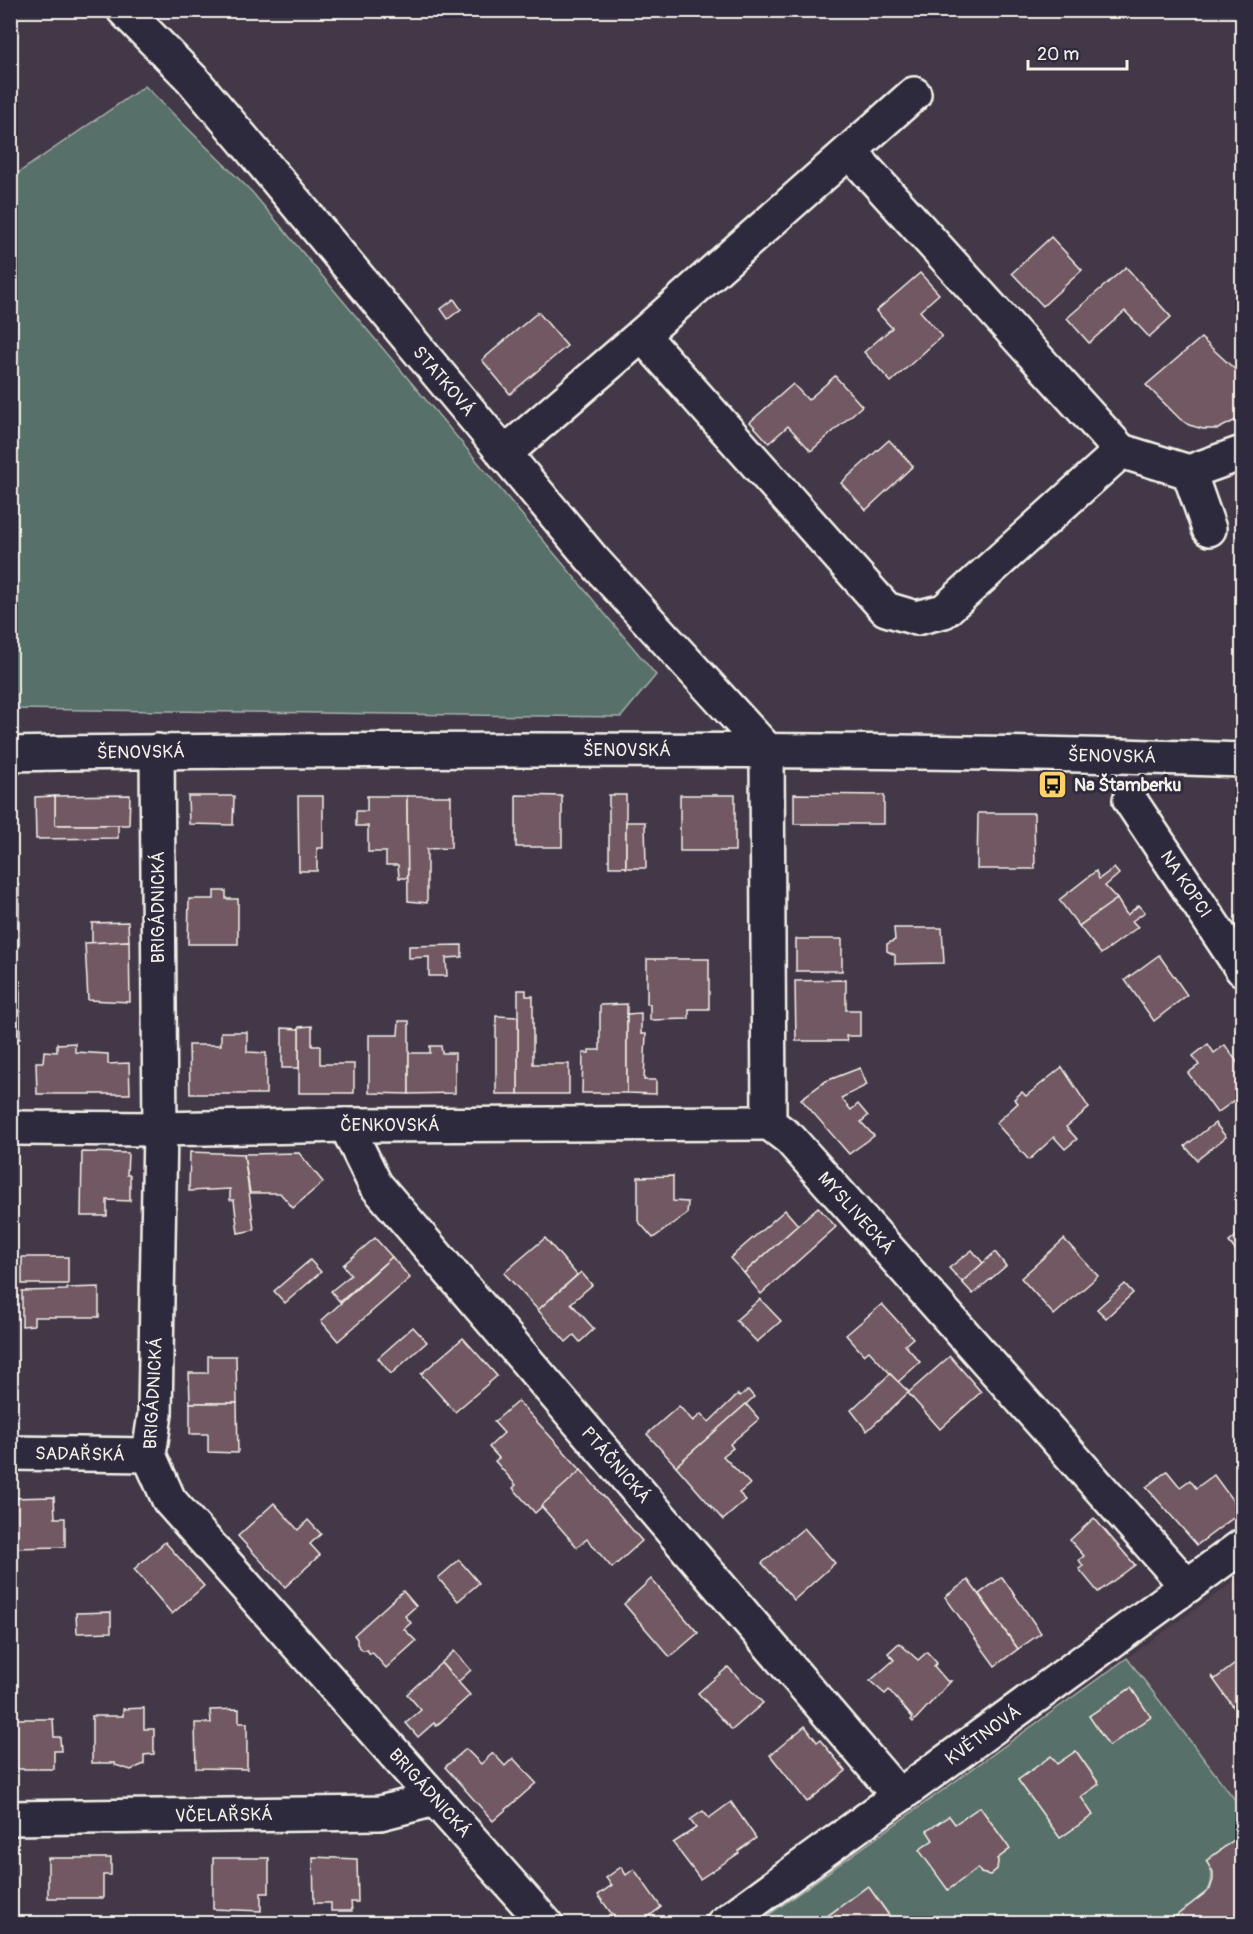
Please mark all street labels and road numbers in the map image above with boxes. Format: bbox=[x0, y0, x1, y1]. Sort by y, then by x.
street label: STATKOVÁ bbox=[407, 341, 480, 421]
street label: ŠENOVSKÁ bbox=[583, 738, 671, 762]
street label: ŠENOVSKÁ bbox=[97, 739, 185, 765]
street label: ŠENOVSKÁ bbox=[1068, 743, 1156, 769]
street label: NA KOPCI bbox=[1155, 846, 1216, 922]
street label: BRIGÁDNICKÁ bbox=[147, 851, 170, 963]
street label: ČENKOVSKÁ bbox=[340, 1114, 440, 1137]
street label: MYSLIVECKÁ bbox=[813, 1167, 899, 1259]
street label: BRIGÁDNICKÁ bbox=[139, 1336, 168, 1450]
street label: PTÁČNICKÁ bbox=[576, 1422, 655, 1509]
street label: SADAŘSKÁ bbox=[35, 1442, 125, 1467]
street label: KVĚTNOVÁ bbox=[941, 1700, 1026, 1771]
street label: BRIGÁDNICKÁ bbox=[383, 1744, 476, 1843]
street label: VČELAŘSKÁ bbox=[175, 1803, 273, 1828]

